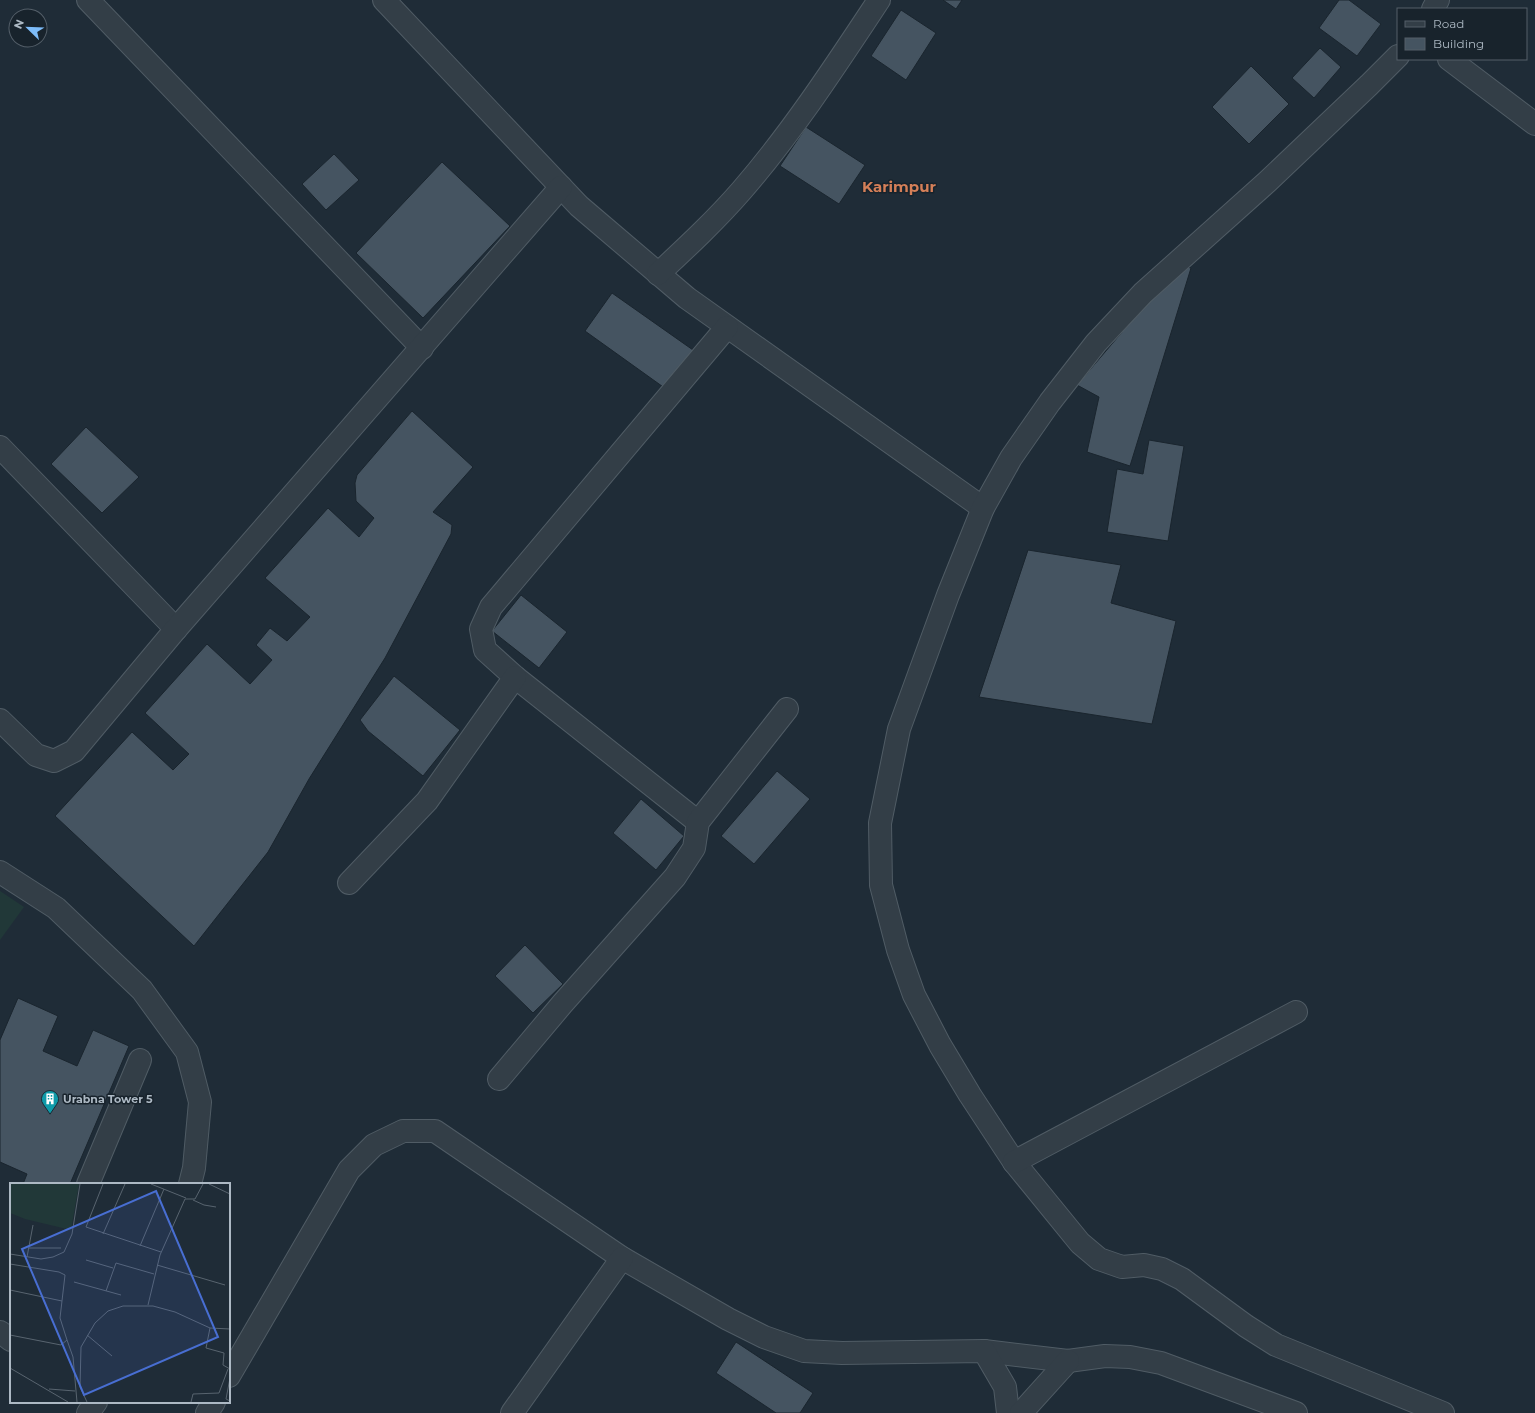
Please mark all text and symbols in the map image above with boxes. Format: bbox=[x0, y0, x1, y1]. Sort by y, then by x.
north arrow bbox=[8, 8, 48, 48]
legend bbox=[1397, 8, 1527, 60]
text: Road bbox=[1433, 16, 1464, 31]
text: N bbox=[11, 17, 27, 31]
text: Building bbox=[1433, 36, 1484, 51]
district label: Karimpur bbox=[862, 177, 937, 196]
building icon: Urabna Tower 5 bbox=[40, 1089, 60, 1114]
place label: Urabna Tower 5 bbox=[63, 1092, 153, 1106]
inset map bbox=[10, 1183, 230, 1403]

